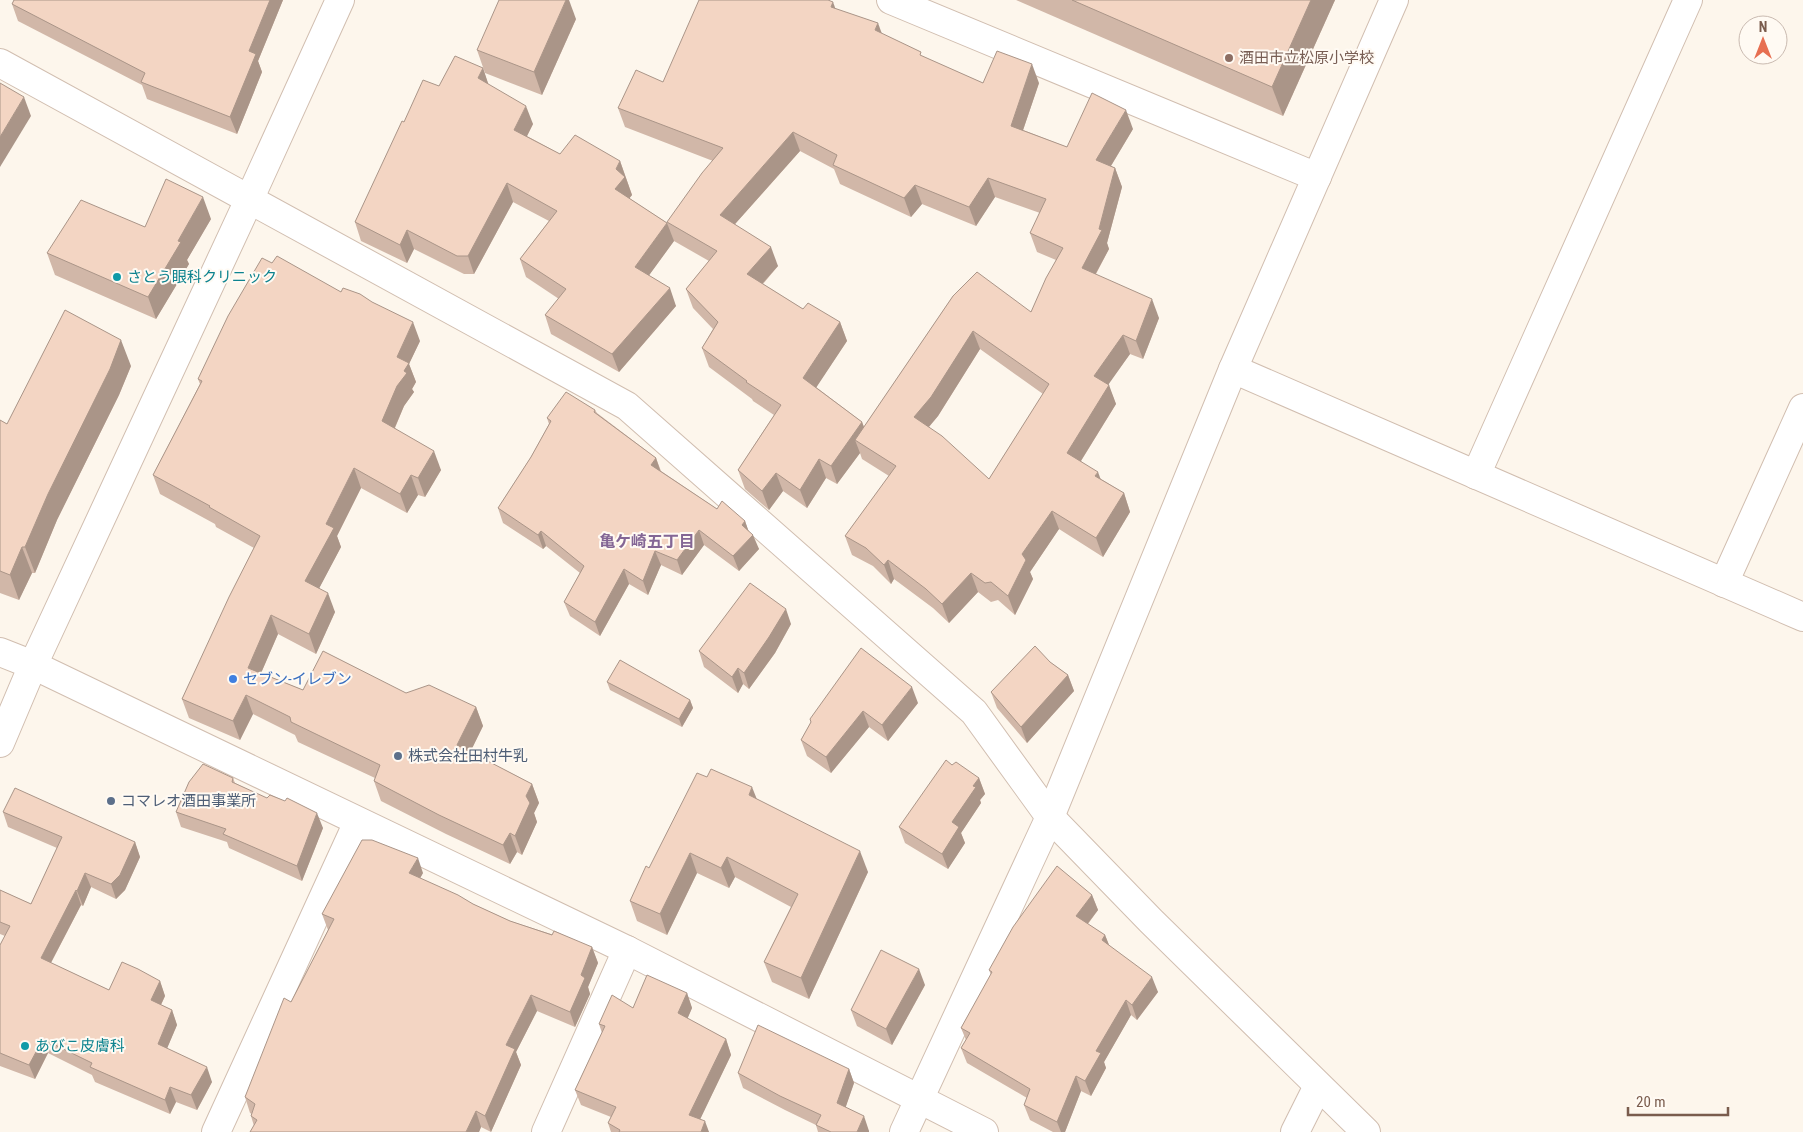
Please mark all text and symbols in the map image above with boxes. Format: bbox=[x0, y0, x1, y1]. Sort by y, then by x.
north arrow bbox=[1738, 15, 1788, 65]
text: N bbox=[1759, 19, 1767, 35]
place label: 酒田市立松原小学校 bbox=[1239, 49, 1374, 67]
marker: 酒田市立松原小学校 bbox=[1223, 52, 1235, 64]
place label: さとう眼科クリニック bbox=[127, 268, 277, 286]
marker: さとう眼科クリニック bbox=[111, 271, 123, 283]
district label: 亀ケ崎五丁目 bbox=[599, 532, 695, 551]
place label: セブン-イレブン bbox=[243, 670, 352, 688]
marker: セブン-イレブン bbox=[227, 673, 239, 685]
place label: 株式会社田村牛乳 bbox=[408, 747, 528, 765]
marker: 株式会社田村牛乳 bbox=[392, 750, 404, 762]
place label: コマレオ酒田事業所 bbox=[121, 792, 256, 810]
marker: コマレオ酒田事業所 bbox=[105, 795, 117, 807]
place label: あびこ皮膚科 bbox=[35, 1037, 125, 1055]
marker: あびこ皮膚科 bbox=[19, 1040, 31, 1052]
scale bar bbox=[1628, 1084, 1728, 1116]
text: 20 m bbox=[1636, 1093, 1666, 1111]

